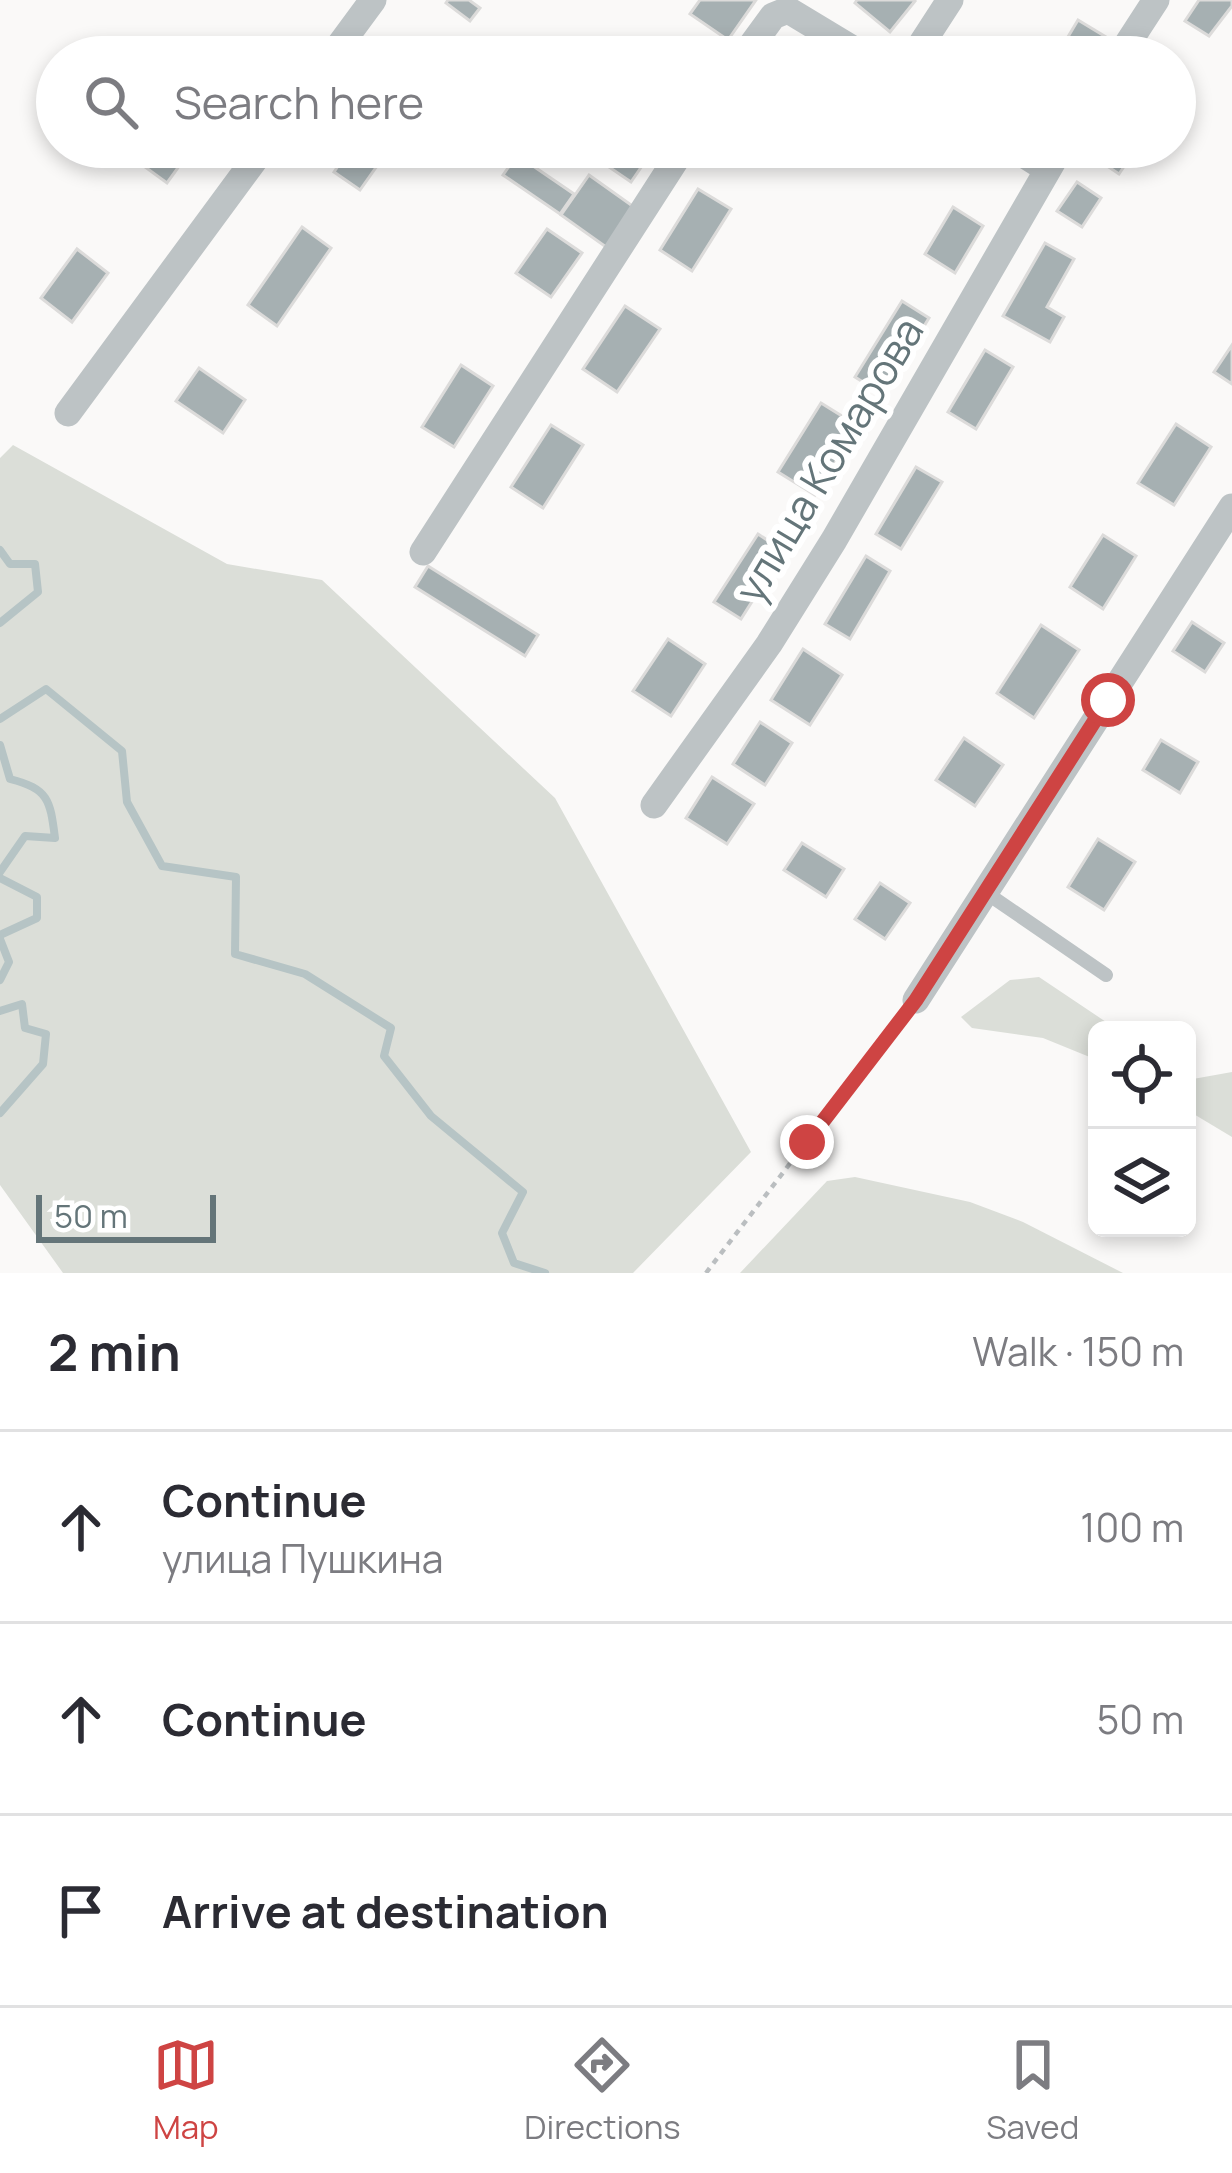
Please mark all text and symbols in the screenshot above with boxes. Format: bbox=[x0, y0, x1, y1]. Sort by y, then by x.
search box bbox=[36, 36, 1196, 168]
icon: search bbox=[78, 69, 144, 135]
text: Search here bbox=[174, 71, 424, 133]
street label: улица Комарова bbox=[720, 306, 936, 613]
route start bbox=[1081, 673, 1135, 727]
map controls bbox=[1088, 1021, 1196, 1237]
button: locate bbox=[1088, 1021, 1196, 1129]
route end bbox=[780, 1115, 834, 1169]
button: layers bbox=[1088, 1129, 1196, 1237]
scale bar bbox=[36, 1189, 216, 1242]
text: 50 m bbox=[54, 1193, 128, 1238]
text: 2 min bbox=[48, 1317, 181, 1386]
text: Walk · 150 m bbox=[972, 1324, 1184, 1378]
text: Continue bbox=[162, 1469, 367, 1531]
icon: ahead bbox=[48, 1494, 114, 1560]
text: 100 m bbox=[1080, 1500, 1184, 1554]
text: улица Пушкина bbox=[162, 1531, 443, 1585]
icon: ahead bbox=[48, 1686, 114, 1752]
text: Continue bbox=[162, 1688, 367, 1750]
text: 50 m bbox=[1097, 1692, 1184, 1746]
icon: arrive bbox=[48, 1878, 114, 1944]
text: Arrive at destination bbox=[162, 1880, 609, 1942]
tab: Map bbox=[153, 2032, 219, 2149]
tab: Directions bbox=[524, 2032, 681, 2149]
tab: Saved bbox=[986, 2032, 1079, 2149]

